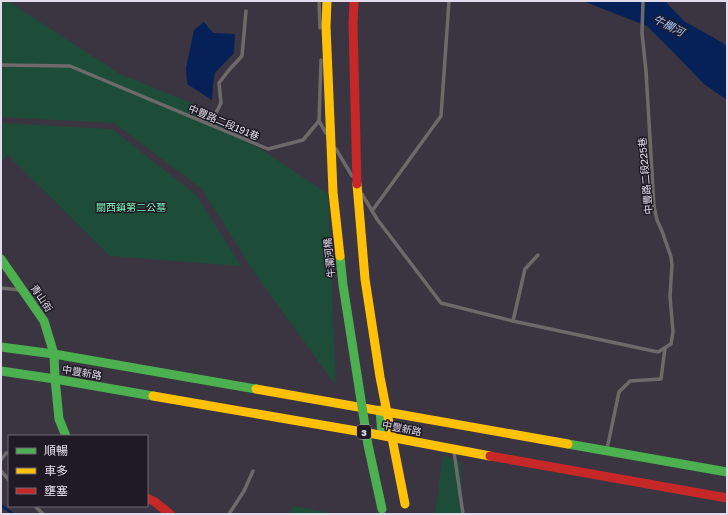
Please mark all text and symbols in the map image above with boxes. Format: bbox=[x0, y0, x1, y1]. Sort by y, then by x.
water label: 牛欄河 bbox=[651, 12, 688, 39]
street label: 中豐路二段191巷 bbox=[187, 102, 261, 142]
street label: 中豐路二段225巷 bbox=[636, 137, 654, 215]
park label: 關西鎮第二公墓 bbox=[96, 201, 166, 213]
street label: 牛瀾河橋 bbox=[321, 237, 337, 279]
street label: 青山街 bbox=[29, 282, 55, 314]
street label: 中豐新路 bbox=[61, 363, 103, 381]
street label: 中豐新路 bbox=[381, 418, 423, 438]
road number: 3 bbox=[357, 425, 371, 439]
legend bbox=[8, 435, 148, 507]
text: 順暢 bbox=[44, 443, 68, 458]
text: 車多 bbox=[44, 463, 68, 478]
text: 壅塞 bbox=[44, 483, 68, 498]

